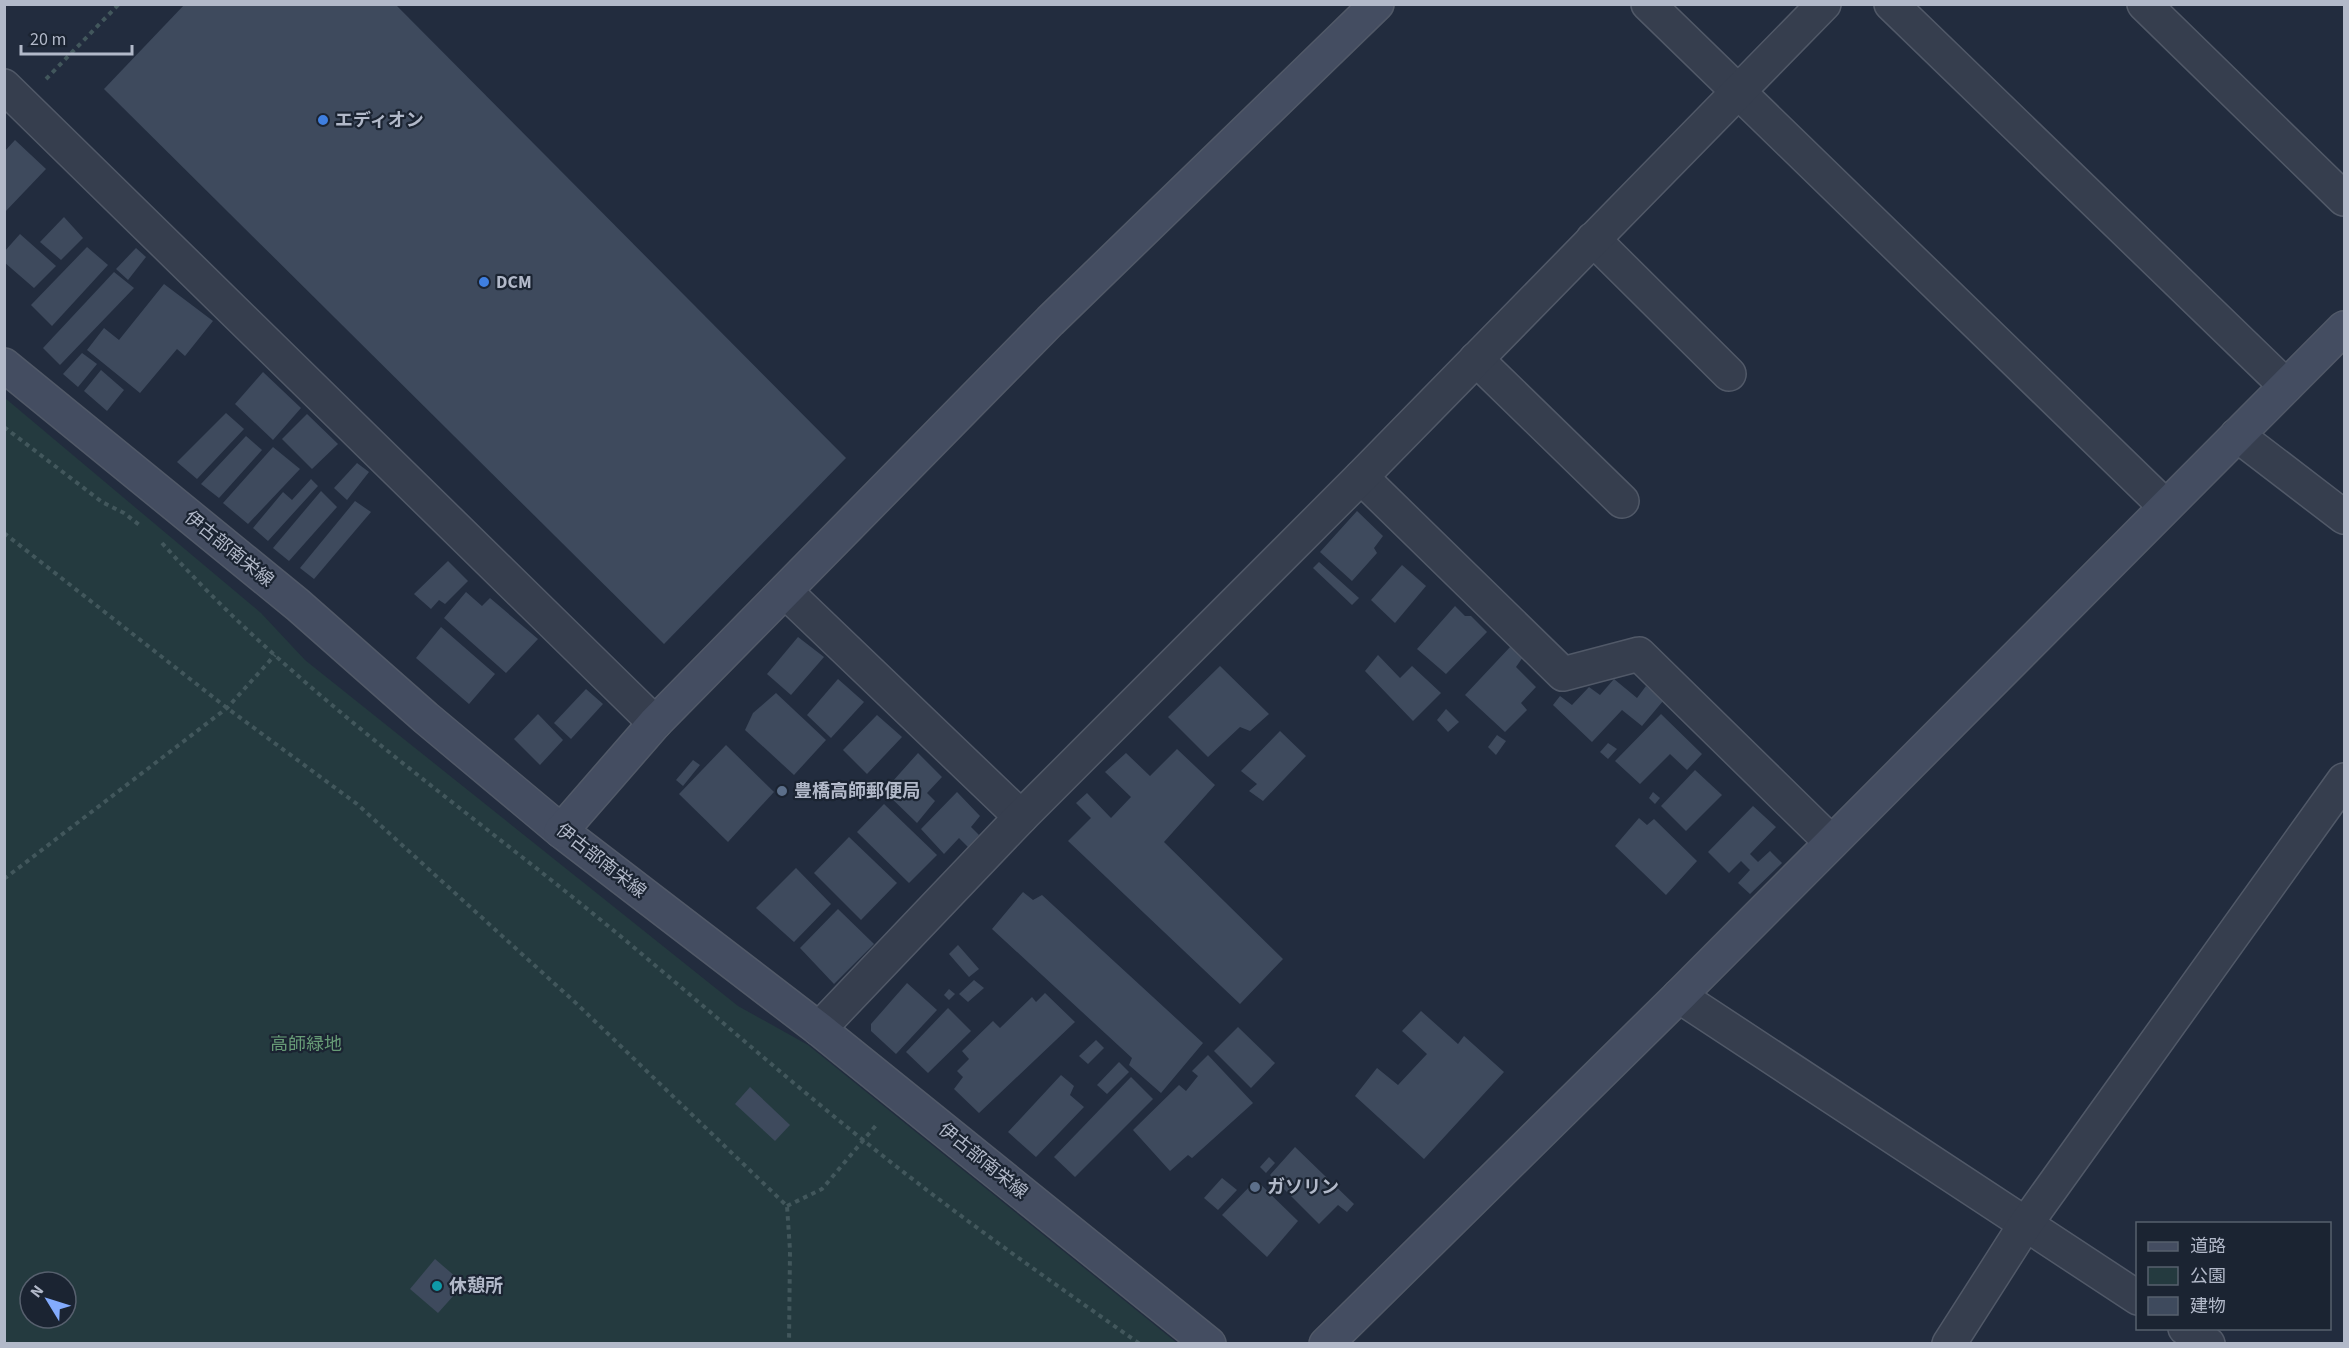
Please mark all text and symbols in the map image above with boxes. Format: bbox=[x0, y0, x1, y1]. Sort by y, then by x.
scale bar bbox=[21, 18, 132, 56]
text: 20 m bbox=[30, 27, 66, 52]
place label: エディオン bbox=[335, 108, 424, 133]
marker: エディオン bbox=[316, 113, 330, 127]
place label: DCM bbox=[496, 270, 532, 295]
marker: DCM bbox=[477, 275, 491, 289]
street label: 伊古部南栄線 bbox=[179, 505, 279, 593]
place label: 豊橋高師郵便局 bbox=[794, 779, 920, 804]
marker: 豊橋高師郵便局 bbox=[775, 784, 789, 798]
street label: 伊古部南栄線 bbox=[551, 818, 651, 904]
park label: 高師緑地 bbox=[270, 1032, 342, 1057]
street label: 伊古部南栄線 bbox=[933, 1117, 1033, 1205]
place label: ガソリン bbox=[1267, 1175, 1339, 1200]
marker: ガソリン bbox=[1248, 1180, 1262, 1194]
legend bbox=[2136, 1222, 2331, 1330]
text: 道路 bbox=[2190, 1234, 2226, 1259]
text: 公園 bbox=[2190, 1264, 2226, 1289]
north arrow bbox=[18, 1270, 78, 1330]
place label: 休憩所 bbox=[449, 1274, 503, 1299]
marker: 休憩所 bbox=[430, 1279, 444, 1293]
text: N bbox=[25, 1280, 49, 1302]
text: 建物 bbox=[2190, 1294, 2226, 1319]

